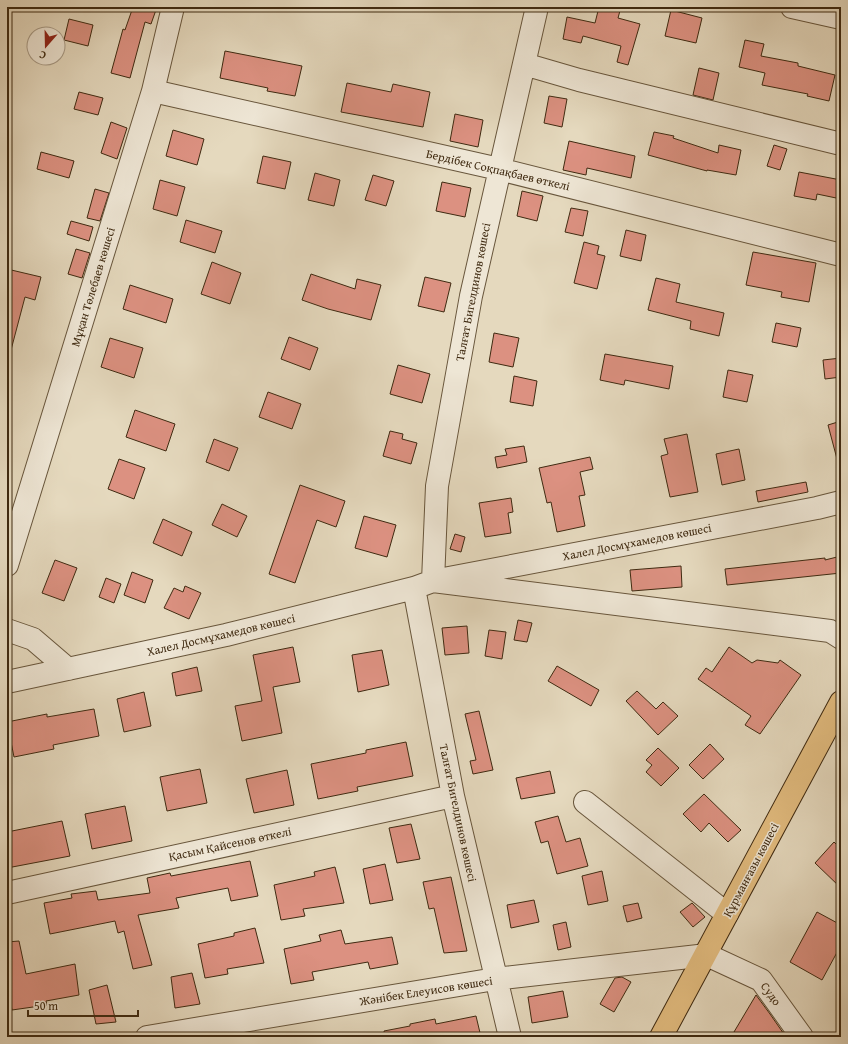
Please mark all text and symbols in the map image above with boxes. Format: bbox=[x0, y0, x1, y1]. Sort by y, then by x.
north arrow bbox=[26, 26, 66, 66]
text: С bbox=[37, 47, 48, 64]
street label: Бердібек Соқпақбаев өткелі bbox=[424, 145, 572, 194]
street label: Талғат Бигелдинов көшесі bbox=[451, 221, 494, 363]
street label: Мұқан Төлебаев көшесі bbox=[66, 224, 119, 349]
street label: Халел Досмұхамедов көшесі bbox=[561, 519, 714, 564]
street label: Халел Досмұхамедов көшесі bbox=[145, 609, 297, 660]
street label: Талғат Бигелдинов көшесі bbox=[436, 742, 482, 884]
street label: Құрманғазы көшесі bbox=[719, 819, 783, 920]
street label: Қасым Қайсенов өткелі bbox=[167, 822, 293, 865]
street label: Жәнібек Елеуисов көшесі bbox=[357, 971, 494, 1010]
street label: Судо bbox=[757, 978, 786, 1009]
scale bar bbox=[28, 992, 138, 1018]
text: 50 m bbox=[34, 997, 58, 1014]

